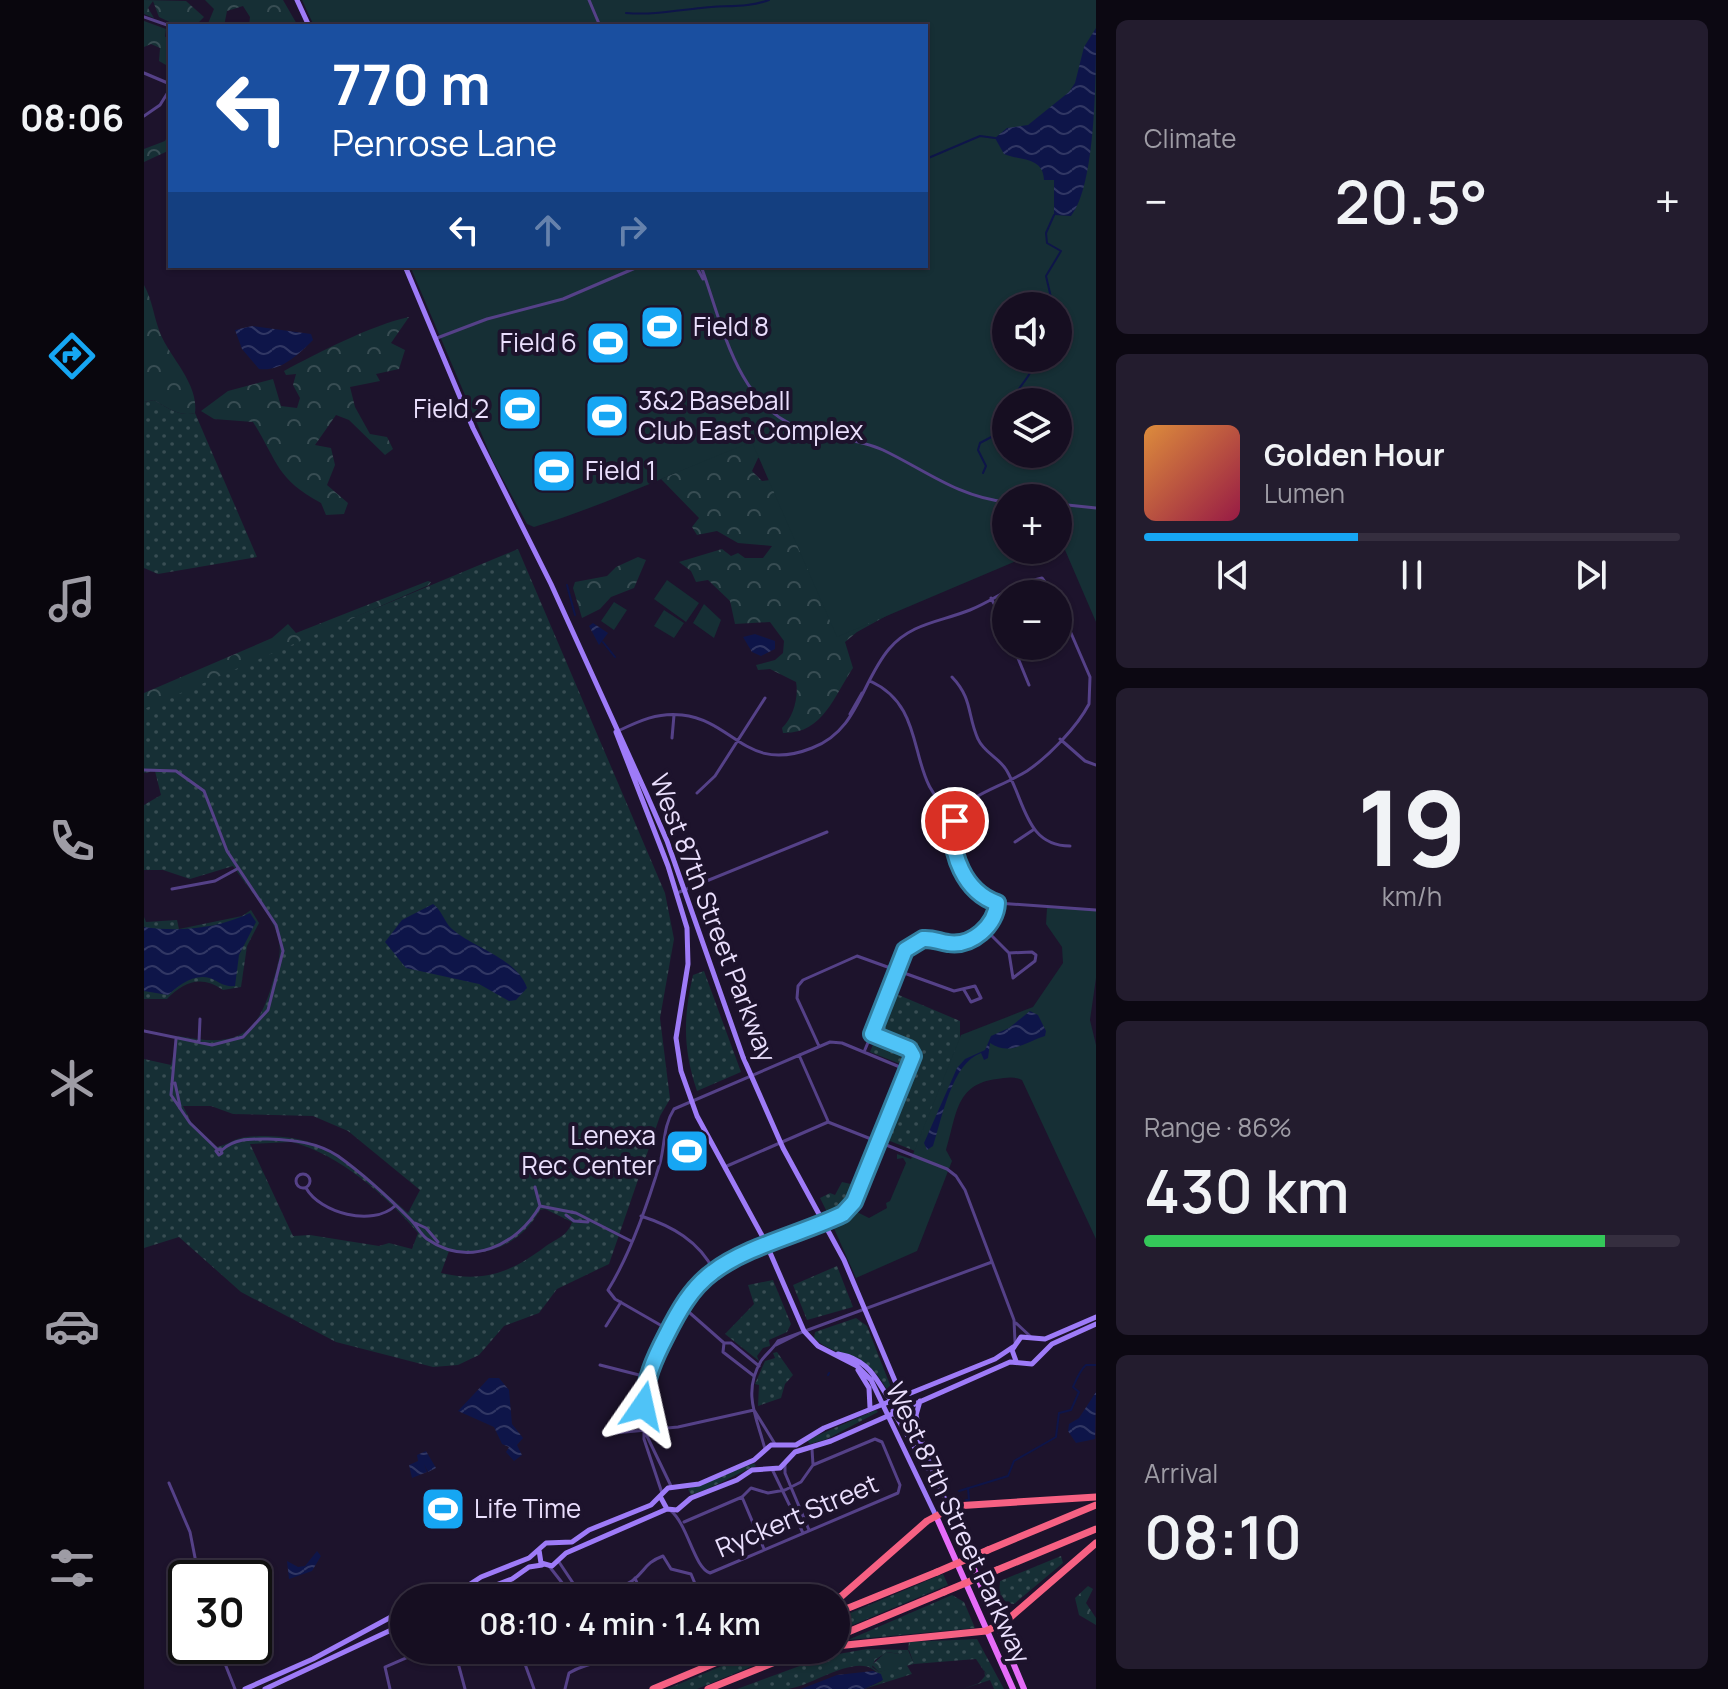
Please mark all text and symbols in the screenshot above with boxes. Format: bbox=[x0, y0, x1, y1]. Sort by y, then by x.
text: 770 m bbox=[332, 45, 491, 122]
icon: left bbox=[200, 56, 304, 160]
text: 08:06 bbox=[20, 93, 124, 142]
text: Penrose Lane bbox=[332, 118, 557, 167]
text: Climate bbox=[1144, 120, 1236, 156]
text: 20.5° bbox=[1335, 160, 1488, 242]
text: − bbox=[1144, 171, 1168, 231]
text: + bbox=[1655, 171, 1680, 231]
icon: left bbox=[442, 208, 486, 252]
icon: ahead bbox=[526, 208, 570, 252]
icon: right bbox=[610, 208, 654, 252]
map controls bbox=[992, 292, 1072, 660]
button: sound bbox=[992, 292, 1072, 372]
sports icon: Field 8 bbox=[638, 303, 686, 351]
place label: Field 8 bbox=[693, 308, 769, 344]
sports icon: Field 6 bbox=[584, 319, 632, 367]
place label: Field 6 bbox=[500, 324, 577, 360]
icon: directions bbox=[44, 328, 100, 384]
place label: 3&2 Baseball Club East Complex bbox=[638, 382, 863, 448]
sports icon: Field 2 bbox=[496, 385, 544, 433]
button: layers bbox=[992, 388, 1072, 468]
place label: Field 2 bbox=[413, 390, 489, 426]
sports icon: 3&2 Baseball Club East Complex bbox=[583, 392, 631, 440]
text: Golden Hour bbox=[1264, 434, 1445, 475]
sports icon: Field 1 bbox=[530, 447, 578, 495]
place label: Field 1 bbox=[585, 452, 656, 488]
text: Lumen bbox=[1264, 475, 1345, 511]
button: + bbox=[992, 484, 1072, 564]
icon: previous bbox=[1211, 553, 1255, 597]
icon: pause bbox=[1390, 553, 1434, 597]
icon: next bbox=[1569, 553, 1613, 597]
icon: music bbox=[44, 571, 100, 627]
button: − bbox=[992, 580, 1072, 660]
text: 19 bbox=[1357, 755, 1467, 897]
street label: West 87th Street Parkway bbox=[642, 768, 786, 1067]
pin bbox=[921, 787, 989, 855]
icon: arrive bbox=[933, 799, 977, 843]
icon: phone bbox=[44, 813, 100, 869]
text: km/h bbox=[1382, 878, 1442, 914]
icon: climate bbox=[44, 1055, 100, 1111]
text: Range · 86% bbox=[1144, 1109, 1292, 1145]
place label: Lenexa Rec Center bbox=[522, 1117, 656, 1183]
sports icon: Lenexa Rec Center bbox=[663, 1127, 711, 1175]
text: 430 km bbox=[1144, 1149, 1349, 1231]
icon: car bbox=[44, 1298, 100, 1354]
position arrow bbox=[601, 1364, 685, 1448]
street label: West 87th Street Parkway bbox=[878, 1376, 1040, 1669]
text: Arrival bbox=[1144, 1455, 1218, 1491]
street label: Ryckert Street bbox=[710, 1465, 883, 1565]
sports icon: Life Time bbox=[419, 1485, 467, 1533]
place label: Life Time bbox=[474, 1490, 581, 1526]
text: 08:10 bbox=[1144, 1495, 1302, 1577]
icon: filters bbox=[44, 1540, 100, 1596]
speed limit sign: 30 bbox=[168, 1560, 272, 1664]
text: 08:10 · 4 min · 1.4 km bbox=[479, 1603, 761, 1644]

